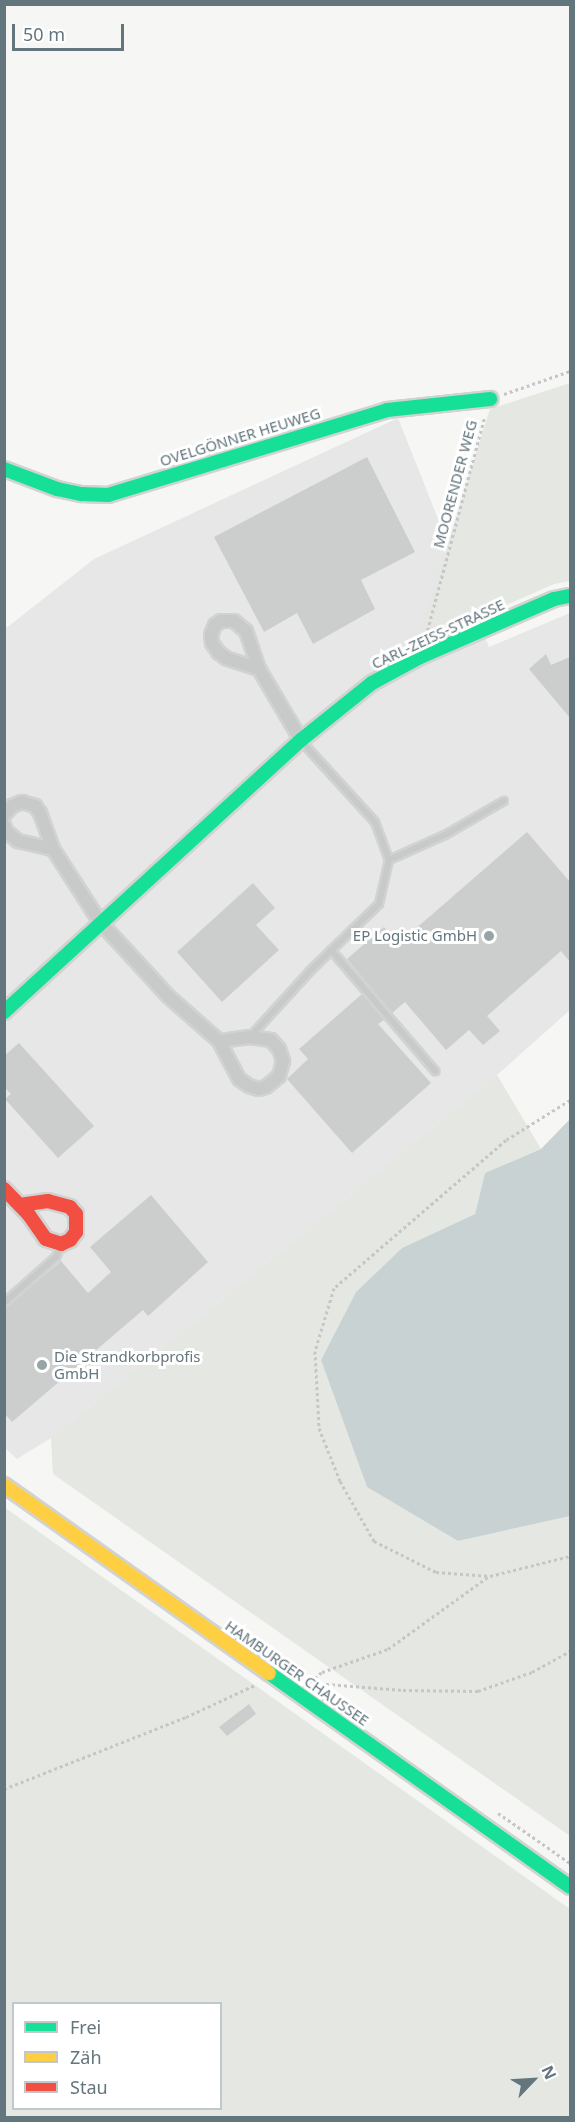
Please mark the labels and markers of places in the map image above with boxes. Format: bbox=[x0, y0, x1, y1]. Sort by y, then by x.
place label: EP Logistic GmbH bbox=[353, 927, 477, 945]
marker: EP Logistic GmbH bbox=[482, 929, 496, 943]
place label: Die Strandkorbprofis GmbH bbox=[54, 1347, 201, 1382]
marker: Die Strandkorbprofis GmbH bbox=[35, 1358, 49, 1372]

